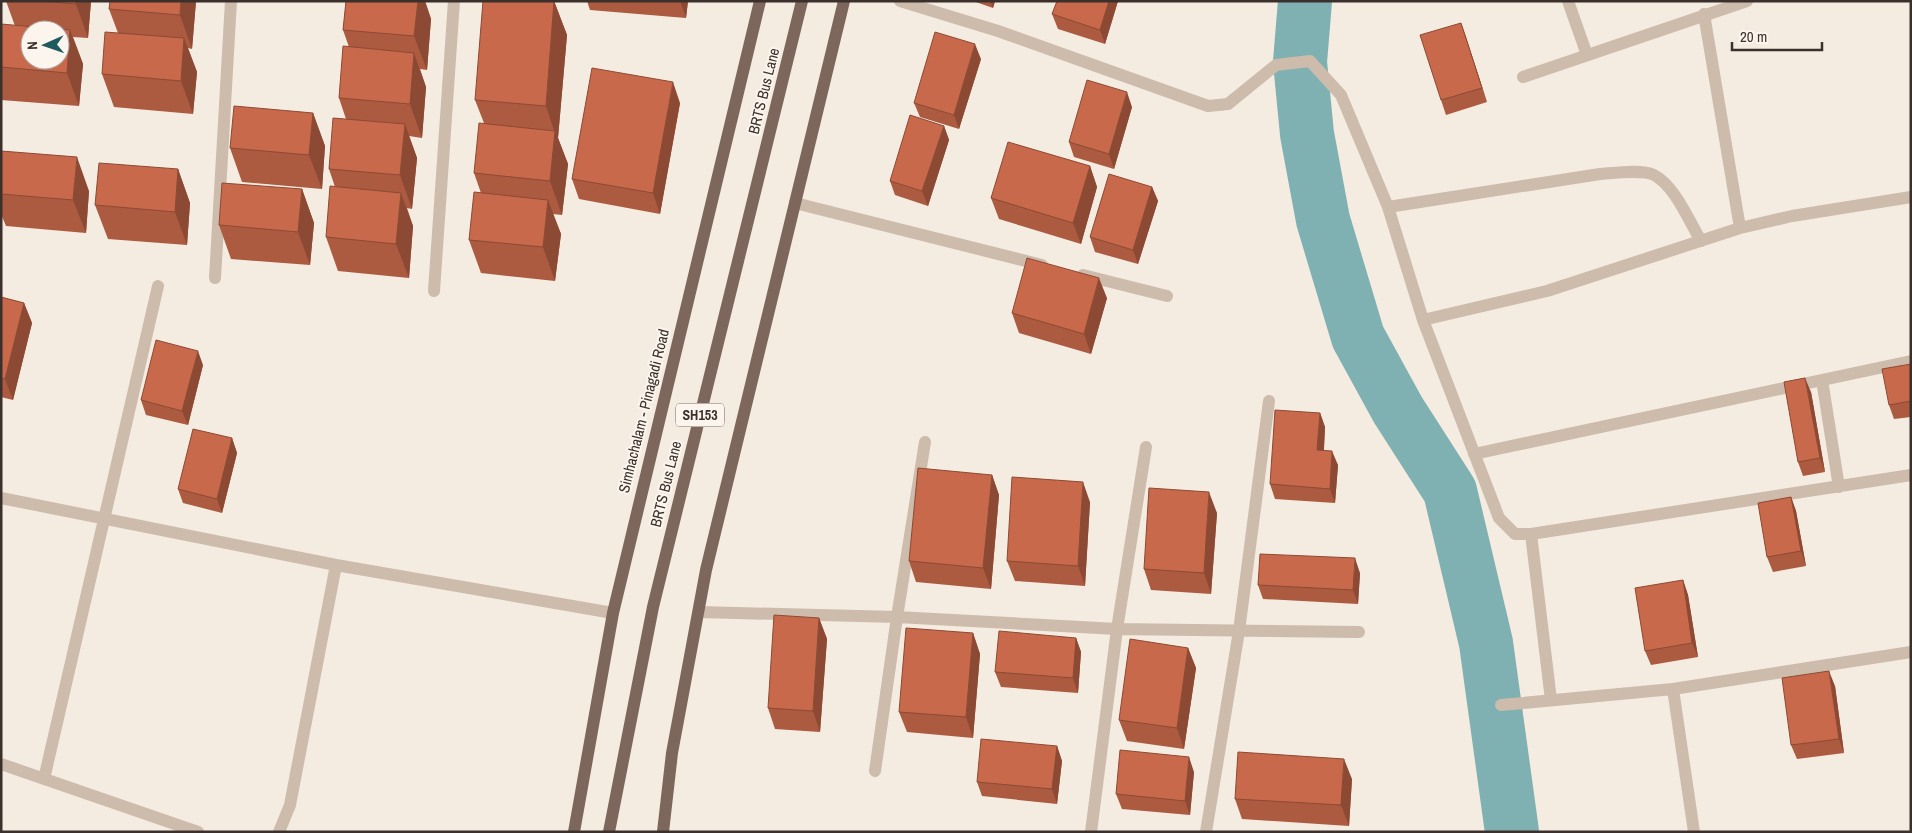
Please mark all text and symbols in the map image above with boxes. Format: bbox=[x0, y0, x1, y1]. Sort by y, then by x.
north arrow bbox=[20, 20, 70, 70]
scale bar bbox=[1732, 20, 1822, 52]
text: 20 m bbox=[1740, 26, 1767, 47]
text: N bbox=[23, 41, 41, 50]
street label: BRTS Bus Lane bbox=[743, 45, 784, 136]
street label: Simhachalam - Pinagadi Road bbox=[613, 327, 674, 495]
road number: SH153 bbox=[676, 404, 724, 426]
street label: BRTS Bus Lane bbox=[645, 438, 686, 529]

